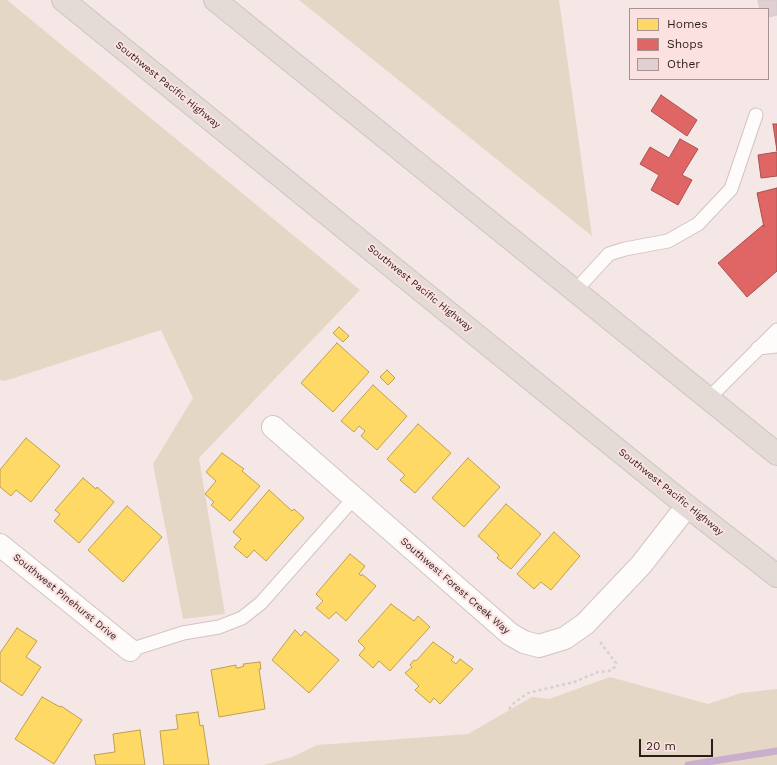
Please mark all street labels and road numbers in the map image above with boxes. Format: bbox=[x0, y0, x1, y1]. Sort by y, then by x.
street label: Southwest Pacific Highway bbox=[113, 39, 223, 131]
street label: Southwest Pacific Highway bbox=[365, 242, 475, 334]
street label: Southwest Pacific Highway bbox=[616, 446, 726, 538]
street label: Southwest Forest Creek Way bbox=[398, 535, 512, 637]
street label: Southwest Pinehurst Drive bbox=[11, 551, 119, 643]

